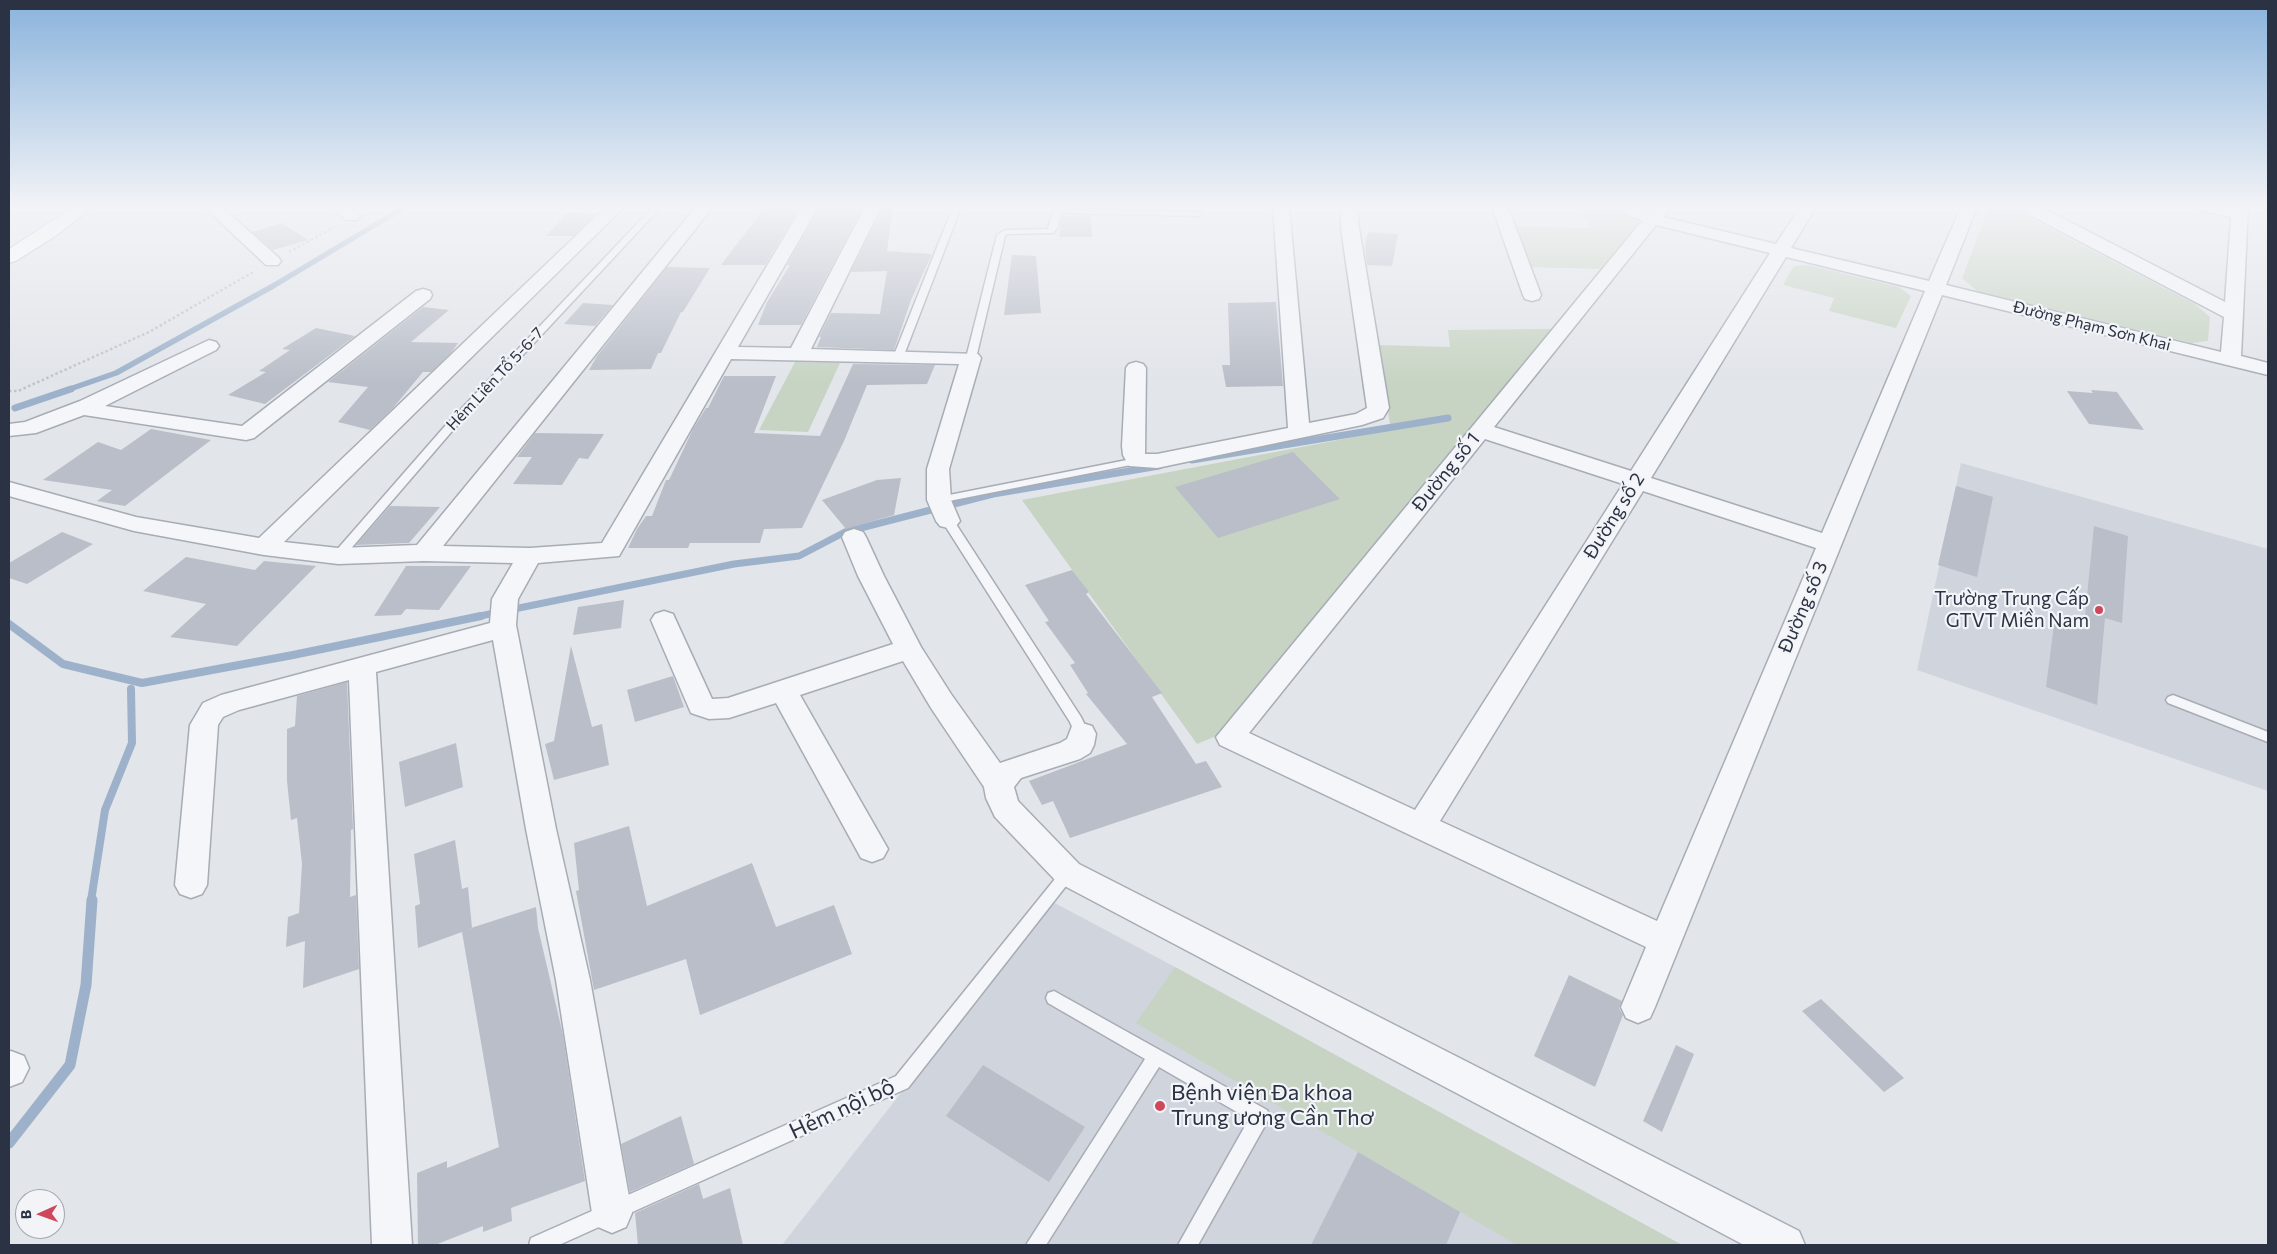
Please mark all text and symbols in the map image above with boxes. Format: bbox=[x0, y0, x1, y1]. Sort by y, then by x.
street label: Đường Phạm Sơn Khai bbox=[2011, 297, 2173, 355]
street label: Hẻm Liên Tổ 5-6-7 bbox=[442, 323, 548, 435]
street label: Đường số 1 bbox=[1407, 428, 1485, 516]
street label: Đường số 2 bbox=[1579, 469, 1649, 563]
street label: Đường số 3 bbox=[1773, 558, 1833, 656]
place label: Trường Trung Cấp GTVT Miền Nam bbox=[1934, 588, 2089, 632]
marker: Trường Trung Cấp GTVT Miền Nam bbox=[2093, 604, 2105, 616]
street label: Hẻm nội bộ bbox=[785, 1073, 899, 1145]
place label: Bệnh viện Đa khoa Trung ương Cần Thơ bbox=[1171, 1080, 1374, 1132]
marker: Bệnh viện Đa khoa Trung ương Cần Thơ bbox=[1153, 1099, 1167, 1113]
north arrow bbox=[15, 1189, 65, 1239]
text: B bbox=[17, 1210, 34, 1219]

